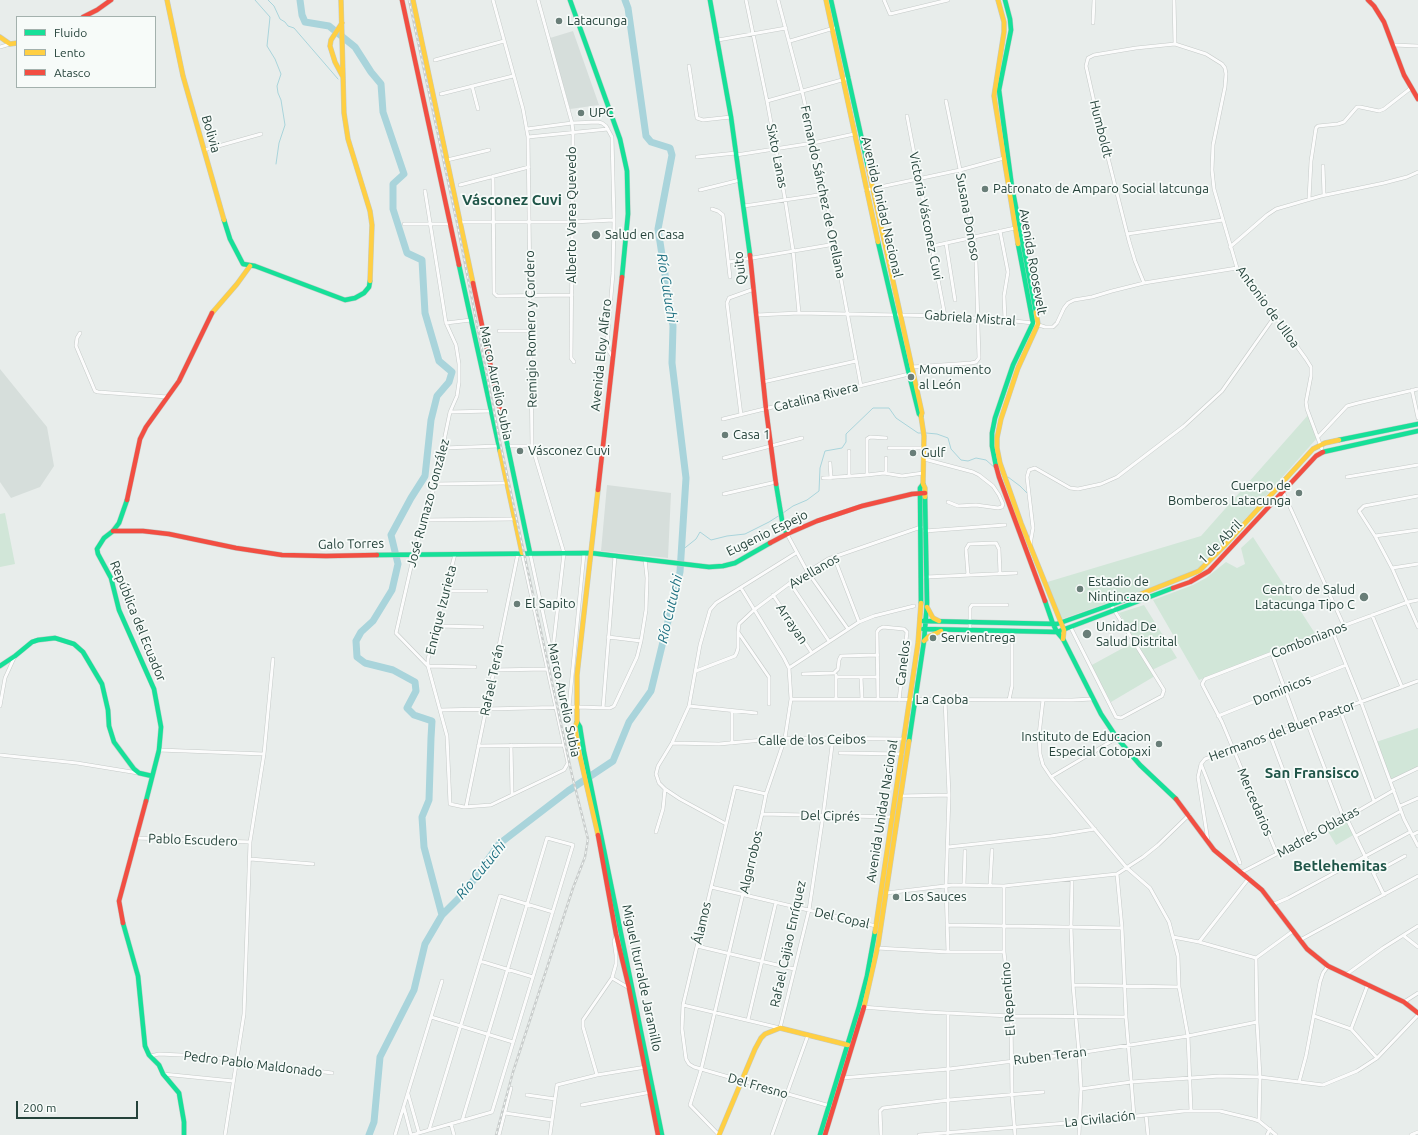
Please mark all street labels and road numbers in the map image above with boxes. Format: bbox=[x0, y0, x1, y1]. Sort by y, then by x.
street label: Humboldt bbox=[1086, 98, 1116, 160]
street label: Fernando Sánchez de Orellana bbox=[797, 104, 849, 280]
street label: Bolivia bbox=[198, 113, 224, 155]
street label: Sixto Lanas bbox=[763, 122, 791, 190]
street label: Avenida Unidad Nacional bbox=[858, 135, 906, 279]
street label: Alberto Varea Quevedo bbox=[564, 146, 580, 284]
street label: Victoria Vásconez Cuvi bbox=[906, 150, 946, 282]
street label: Susana Donoso bbox=[953, 172, 983, 262]
street label: Avenida Roosevelt bbox=[1016, 208, 1050, 316]
street label: Remigio Romero y Cordero bbox=[522, 250, 540, 408]
street label: Quito bbox=[730, 251, 750, 285]
street label: Antonio de Ulloa bbox=[1233, 263, 1303, 351]
street label: Avenida Eloy Alfaro bbox=[587, 298, 615, 412]
street label: Gabriela Mistral bbox=[924, 307, 1016, 329]
street label: Marco Aurelio Subia bbox=[476, 325, 516, 441]
street label: Catalina Rivera bbox=[772, 379, 860, 415]
street label: José Rumazo González bbox=[403, 437, 453, 569]
street label: Eugenio Espejo bbox=[724, 506, 810, 560]
street label: 1 de Abril bbox=[1195, 517, 1245, 567]
street label: Galo Torres bbox=[318, 536, 384, 552]
street label: Avellanos bbox=[786, 550, 842, 592]
street label: República del Ecuador bbox=[107, 558, 169, 684]
street label: Enrique Izurieta bbox=[422, 564, 460, 656]
street label: Arrayan bbox=[773, 601, 811, 647]
street label: Combonianos bbox=[1269, 618, 1349, 662]
street label: Canelos bbox=[892, 639, 914, 687]
street label: Marco Aurelio Subia bbox=[544, 642, 584, 758]
street label: Rafael Terán bbox=[477, 643, 507, 717]
street label: Dominicos bbox=[1251, 671, 1313, 709]
street label: La Caoba bbox=[916, 692, 968, 708]
street label: Hermanos del Buen Pastor bbox=[1207, 697, 1357, 765]
street label: Calle de los Ceibos bbox=[758, 731, 866, 749]
street label: Avenida Unidad Nacional bbox=[863, 739, 901, 883]
street label: Mercedarios bbox=[1234, 766, 1276, 838]
street label: Madres Oblatas bbox=[1274, 803, 1362, 861]
street label: Del Ciprés bbox=[800, 808, 860, 824]
street label: Algarrobos bbox=[736, 829, 766, 895]
street label: Pablo Escudero bbox=[148, 831, 238, 849]
street label: Rafael Cajiao Enríquez bbox=[767, 879, 809, 1009]
street label: Álamos bbox=[690, 900, 714, 946]
street label: Miguel Iturralde Jaramillo bbox=[619, 903, 665, 1053]
street label: Del Copal bbox=[813, 904, 871, 932]
street label: El Repentino bbox=[998, 961, 1018, 1037]
street label: Ruben Teran bbox=[1013, 1044, 1087, 1068]
street label: Pedro Pablo Maldonado bbox=[183, 1048, 323, 1080]
street label: Del Fresno bbox=[726, 1070, 790, 1102]
street label: La Civilación bbox=[1064, 1108, 1136, 1130]

